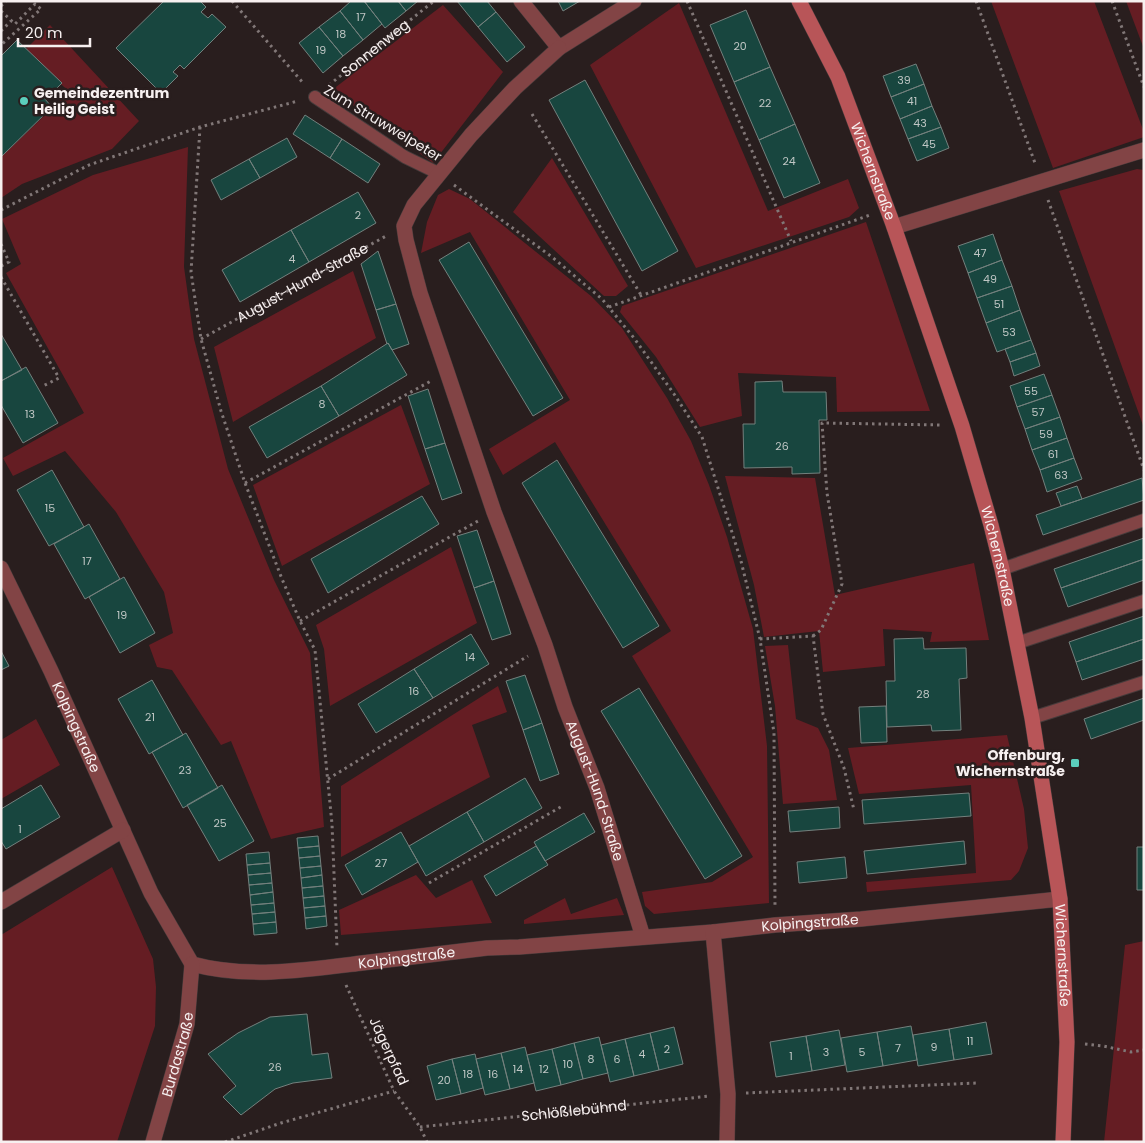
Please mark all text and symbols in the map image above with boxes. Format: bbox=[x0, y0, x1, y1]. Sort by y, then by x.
house number: 17 bbox=[356, 9, 366, 25]
scale bar bbox=[18, 15, 90, 47]
street label: Sonnenweg bbox=[337, 15, 413, 82]
text: 20 m bbox=[25, 22, 63, 43]
house number: 18 bbox=[336, 26, 346, 42]
house number: 20 bbox=[733, 38, 747, 54]
house number: 19 bbox=[316, 42, 326, 58]
house number: 39 bbox=[897, 72, 911, 88]
street label: Zum Struwwelpeter bbox=[320, 80, 446, 166]
place label: Gemeindezentrum Heilig Geist bbox=[34, 83, 170, 119]
house number: 41 bbox=[907, 93, 917, 109]
marker: Gemeindezentrum Heilig Geist bbox=[18, 95, 30, 107]
house number: 22 bbox=[759, 95, 771, 111]
house number: 43 bbox=[913, 115, 927, 131]
street label: Wichernstraße bbox=[846, 120, 901, 223]
house number: 45 bbox=[922, 136, 936, 152]
house number: 24 bbox=[782, 153, 796, 169]
house number: 2 bbox=[355, 207, 361, 223]
street label: August-Hund-Straße bbox=[233, 238, 372, 327]
house number: 47 bbox=[974, 245, 986, 261]
house number: 4 bbox=[289, 251, 296, 267]
house number: 49 bbox=[983, 271, 997, 287]
house number: 51 bbox=[994, 296, 1004, 312]
house number: 53 bbox=[1002, 324, 1016, 340]
house number: 55 bbox=[1024, 383, 1038, 399]
house number: 8 bbox=[319, 396, 326, 412]
house number: 57 bbox=[1032, 404, 1044, 420]
house number: 13 bbox=[25, 406, 35, 422]
house number: 59 bbox=[1039, 426, 1053, 442]
house number: 26 bbox=[775, 438, 789, 454]
house number: 61 bbox=[1048, 446, 1058, 462]
house number: 63 bbox=[1054, 467, 1068, 483]
house number: 15 bbox=[45, 500, 55, 516]
street label: Wichernstraße bbox=[976, 504, 1019, 609]
house number: 17 bbox=[82, 553, 92, 569]
house number: 19 bbox=[117, 607, 127, 623]
house number: 14 bbox=[465, 649, 475, 665]
street label: Kolpingstraße bbox=[47, 679, 106, 776]
house number: 16 bbox=[409, 683, 419, 699]
house number: 28 bbox=[916, 686, 930, 702]
house number: 21 bbox=[145, 709, 155, 725]
street label: August-Hund-Straße bbox=[561, 717, 629, 864]
place label: Offenburg, Wichernstraße bbox=[956, 745, 1065, 781]
marker: Offenburg, Wichernstraße bbox=[1069, 757, 1081, 769]
house number: 23 bbox=[179, 762, 191, 778]
house number: 25 bbox=[213, 815, 227, 831]
house number: 1 bbox=[18, 821, 22, 837]
house number: 27 bbox=[375, 855, 387, 871]
street label: Wichernstraße bbox=[1050, 904, 1075, 1008]
street label: Kolpingstraße bbox=[760, 909, 860, 936]
street label: Kolpingstraße bbox=[357, 942, 457, 973]
street label: Burdastraße bbox=[157, 1011, 198, 1099]
street label: Jägerpfad bbox=[364, 1014, 414, 1088]
house number: 11 bbox=[966, 1033, 974, 1049]
house number: 9 bbox=[931, 1039, 938, 1055]
house number: 7 bbox=[895, 1040, 901, 1056]
house number: 2 bbox=[664, 1041, 670, 1057]
house number: 3 bbox=[823, 1044, 829, 1060]
house number: 5 bbox=[859, 1044, 866, 1060]
house number: 4 bbox=[639, 1046, 646, 1062]
house number: 1 bbox=[789, 1048, 793, 1064]
house number: 8 bbox=[588, 1051, 595, 1067]
house number: 6 bbox=[614, 1051, 621, 1067]
house number: 10 bbox=[563, 1056, 573, 1072]
house number: 26 bbox=[268, 1059, 282, 1075]
house number: 14 bbox=[513, 1061, 523, 1077]
house number: 12 bbox=[539, 1061, 549, 1077]
house number: 18 bbox=[463, 1066, 473, 1082]
house number: 16 bbox=[488, 1066, 498, 1082]
house number: 20 bbox=[437, 1072, 451, 1088]
street label: Schlößlebühnd bbox=[521, 1095, 628, 1126]

